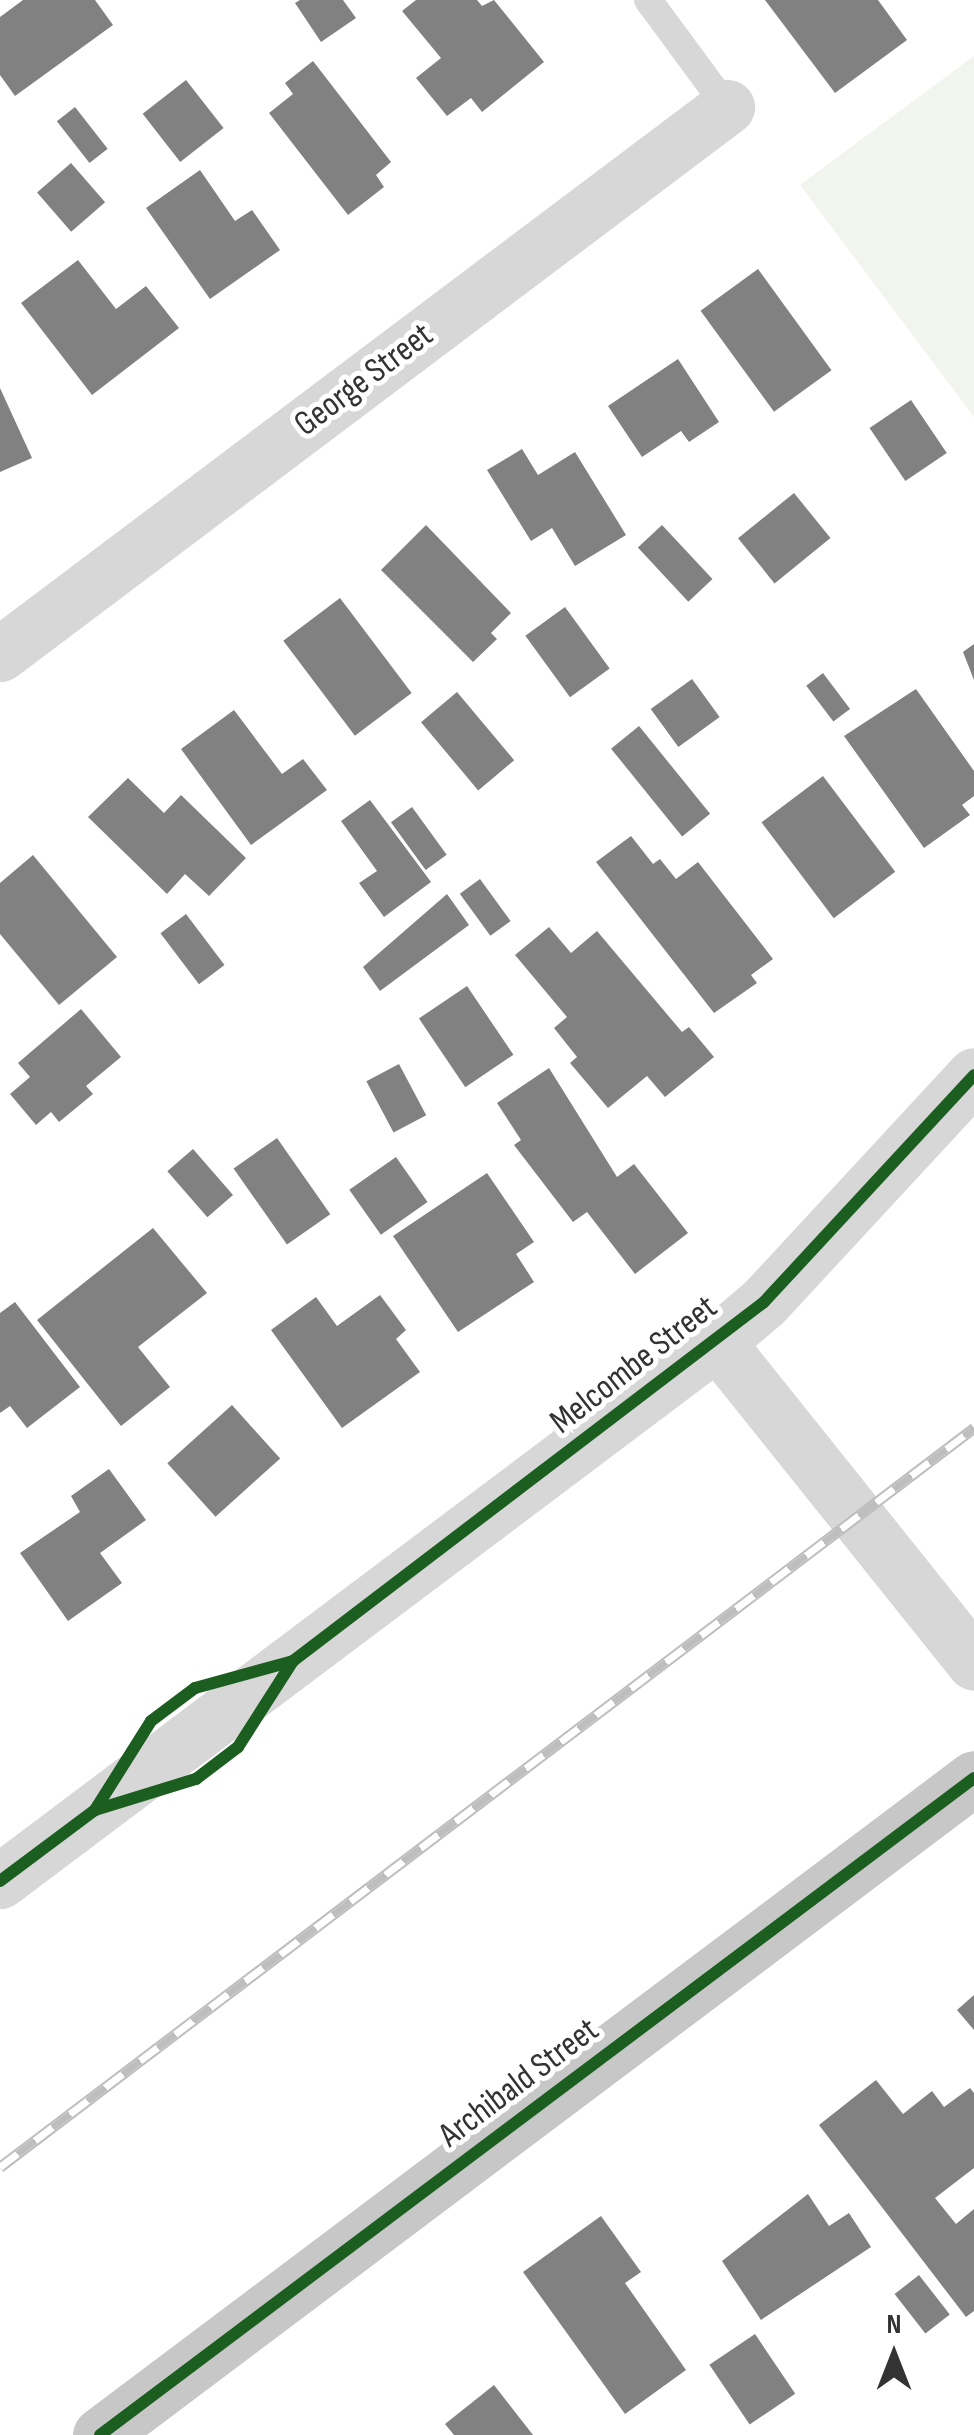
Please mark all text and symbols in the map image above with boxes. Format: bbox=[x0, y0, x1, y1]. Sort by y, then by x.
street label: George Street bbox=[286, 314, 442, 446]
street label: Melcombe Street bbox=[542, 1287, 726, 1443]
street label: Archibald Street bbox=[431, 2009, 607, 2157]
north arrow bbox=[844, 2305, 944, 2405]
text: N bbox=[887, 2308, 901, 2341]

